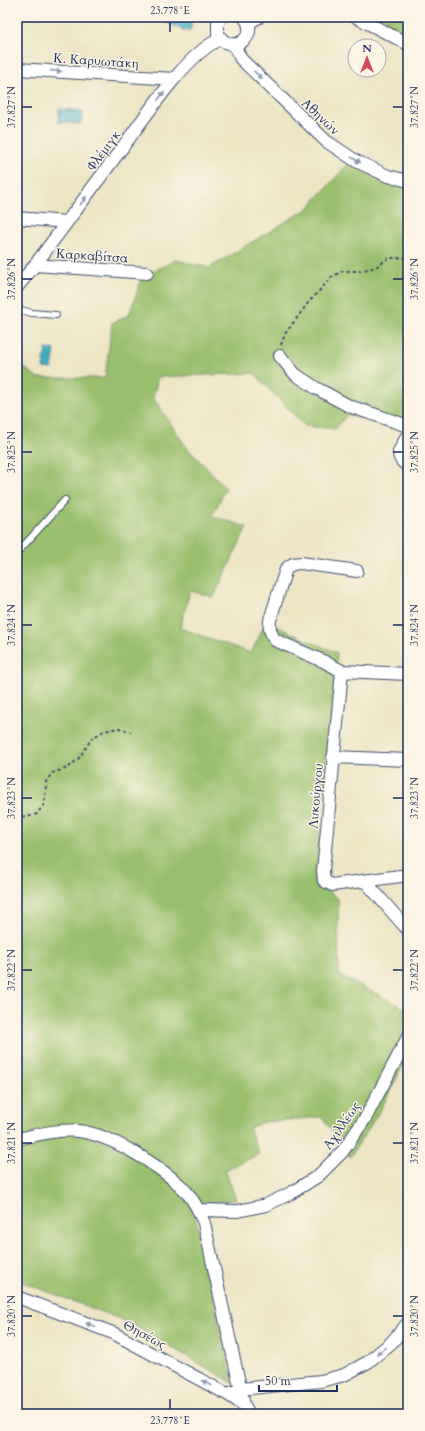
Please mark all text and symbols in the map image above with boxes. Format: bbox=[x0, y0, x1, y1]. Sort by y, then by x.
text: 23.778°E bbox=[150, 4, 190, 18]
north arrow bbox=[347, 38, 387, 78]
text: N bbox=[362, 41, 372, 56]
street label: Κ. Καρυωτάκη bbox=[53, 49, 139, 73]
one-way arrow bbox=[50, 68, 62, 75]
one-way arrow bbox=[253, 70, 263, 80]
text: 37.827°N bbox=[5, 86, 19, 128]
text: 37.827°N bbox=[408, 86, 422, 128]
one-way arrow bbox=[157, 91, 165, 102]
street label: Αθηνών bbox=[297, 94, 343, 139]
street label: Φλέμιγκ bbox=[83, 127, 125, 175]
one-way arrow bbox=[350, 156, 362, 163]
one-way arrow bbox=[79, 195, 87, 206]
street label: Καρκαβίτσα bbox=[55, 245, 129, 267]
text: 37.826°N bbox=[5, 258, 19, 300]
text: 37.826°N bbox=[408, 258, 422, 300]
text: 37.825°N bbox=[5, 431, 19, 473]
text: 37.825°N bbox=[408, 431, 422, 473]
text: 37.824°N bbox=[5, 604, 19, 646]
text: 37.824°N bbox=[408, 604, 422, 646]
street label: Λυκούργου bbox=[304, 763, 328, 829]
text: 37.823°N bbox=[5, 777, 19, 819]
text: 37.823°N bbox=[408, 777, 422, 819]
text: 37.822°N bbox=[5, 949, 19, 991]
text: 37.822°N bbox=[408, 949, 422, 991]
street label: Αχιλλέως bbox=[319, 1098, 365, 1153]
text: 37.821°N bbox=[5, 1122, 19, 1164]
text: 37.821°N bbox=[408, 1122, 422, 1164]
text: 37.820°N bbox=[5, 1295, 19, 1337]
text: 37.820°N bbox=[408, 1295, 422, 1337]
street label: Θησέως bbox=[120, 1316, 170, 1354]
one-way arrow bbox=[85, 1321, 97, 1327]
one-way arrow bbox=[376, 1347, 387, 1355]
scale bar bbox=[259, 1367, 337, 1393]
text: 50 m bbox=[265, 1373, 292, 1389]
one-way arrow bbox=[201, 1380, 213, 1386]
text: 23.778°E bbox=[150, 1414, 190, 1428]

